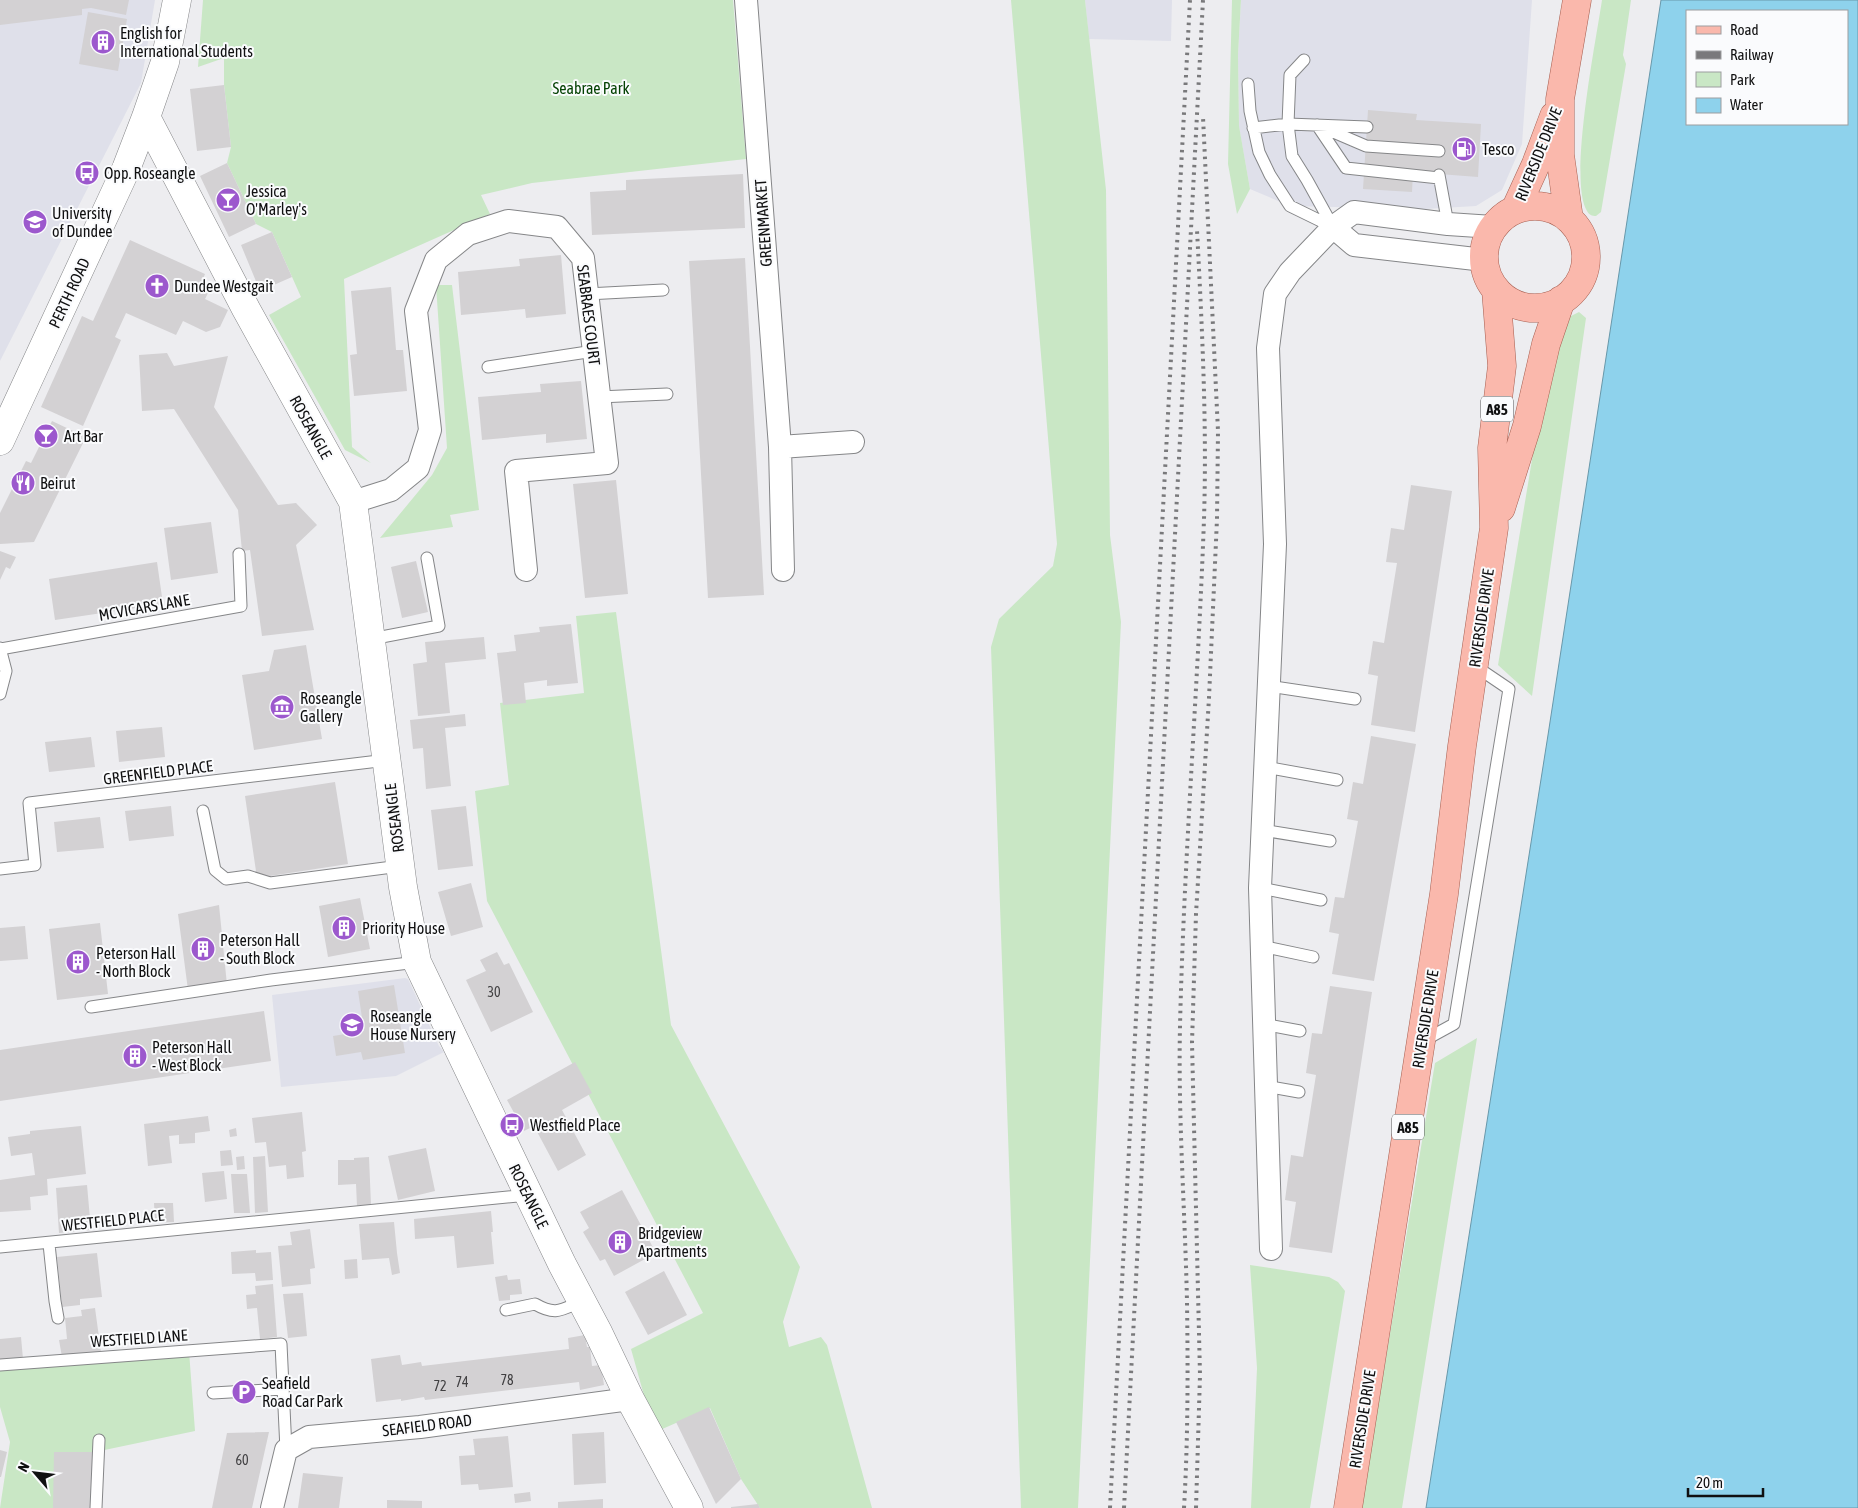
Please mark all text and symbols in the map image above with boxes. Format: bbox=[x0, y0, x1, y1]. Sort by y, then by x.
legend bbox=[1686, 10, 1848, 125]
text: Road bbox=[1730, 21, 1759, 38]
place label: English for International Students bbox=[120, 24, 253, 60]
building icon: English for International Students bbox=[90, 29, 116, 55]
text: Railway bbox=[1730, 46, 1774, 63]
text: Park bbox=[1730, 71, 1755, 88]
park label: Seabrae Park bbox=[552, 79, 630, 97]
text: Water bbox=[1730, 96, 1763, 113]
street label: RIVERSIDE DRIVE bbox=[1511, 104, 1565, 203]
fuel station icon: Tesco bbox=[1451, 136, 1477, 162]
place label: Tesco bbox=[1482, 140, 1514, 158]
bus stop icon: Opp. Roseangle bbox=[74, 160, 100, 186]
place label: Opp. Roseangle bbox=[104, 164, 195, 183]
street label: GREENMARKET bbox=[751, 179, 775, 267]
place label: Jessica O'Marley's bbox=[246, 182, 307, 219]
bar icon: Jessica O'Marley's bbox=[215, 187, 241, 213]
place label: University of Dundee bbox=[52, 204, 113, 240]
school or university icon: University of Dundee bbox=[22, 209, 48, 235]
street label: PERTH ROAD bbox=[45, 255, 93, 331]
street label: SEABRAES COURT bbox=[574, 264, 604, 366]
church icon: Dundee Westgait bbox=[144, 273, 170, 299]
place label: Dundee Westgait bbox=[174, 277, 274, 296]
street label: ROSEANGLE bbox=[286, 392, 336, 462]
road number: A85 bbox=[1481, 396, 1513, 422]
bar icon: Art Bar bbox=[33, 423, 59, 449]
place label: Art Bar bbox=[64, 427, 103, 445]
restaurant icon: Beirut bbox=[10, 470, 36, 496]
place label: Beirut bbox=[40, 474, 76, 492]
street label: RIVERSIDE DRIVE bbox=[1465, 567, 1497, 668]
street label: MCVICARS LANE bbox=[97, 590, 191, 624]
place label: Roseangle Gallery bbox=[300, 689, 362, 726]
museum icon: Roseangle Gallery bbox=[269, 694, 295, 720]
street label: GREENFIELD PLACE bbox=[102, 756, 214, 788]
street label: ROSEANGLE bbox=[381, 782, 407, 854]
building icon: Priority House bbox=[331, 915, 357, 941]
place label: Priority House bbox=[362, 919, 445, 938]
place label: Peterson Hall - South Block bbox=[220, 931, 300, 967]
building icon: Peterson Hall - South Block bbox=[190, 936, 216, 962]
place label: Peterson Hall - North Block bbox=[96, 944, 176, 980]
building icon: Peterson Hall - North Block bbox=[65, 949, 91, 975]
street label: RIVERSIDE DRIVE bbox=[1408, 968, 1442, 1069]
house number: 30 bbox=[487, 984, 501, 1000]
place label: Roseangle House Nursery bbox=[370, 1007, 456, 1044]
school or university icon: Roseangle House Nursery bbox=[339, 1012, 365, 1038]
place label: Peterson Hall - West Block bbox=[152, 1038, 232, 1074]
building icon: Peterson Hall - West Block bbox=[122, 1043, 148, 1069]
bus stop icon: Westfield Place bbox=[499, 1112, 525, 1138]
road number: A85 bbox=[1392, 1114, 1424, 1140]
place label: Westfield Place bbox=[530, 1116, 621, 1134]
street label: ROSEANGLE bbox=[506, 1161, 552, 1231]
street label: WESTFIELD PLACE bbox=[61, 1206, 165, 1234]
place label: Bridgeview Apartments bbox=[638, 1224, 707, 1261]
building icon: Bridgeview Apartments bbox=[607, 1229, 633, 1255]
street label: WESTFIELD LANE bbox=[90, 1326, 188, 1350]
street label: RIVERSIDE DRIVE bbox=[1345, 1368, 1379, 1469]
house number: 78 bbox=[500, 1372, 514, 1388]
place label: Seafield Road Car Park bbox=[262, 1374, 343, 1410]
house number: 74 bbox=[455, 1374, 469, 1390]
house number: 72 bbox=[433, 1378, 447, 1394]
parking icon: Seafield Road Car Park bbox=[231, 1379, 257, 1405]
street label: SEAFIELD ROAD bbox=[381, 1411, 473, 1439]
north arrow bbox=[10, 1448, 60, 1498]
house number: 60 bbox=[235, 1452, 249, 1468]
text: N bbox=[15, 1459, 33, 1474]
scale bar bbox=[1688, 1466, 1763, 1498]
text: 20 m bbox=[1696, 1474, 1723, 1491]

